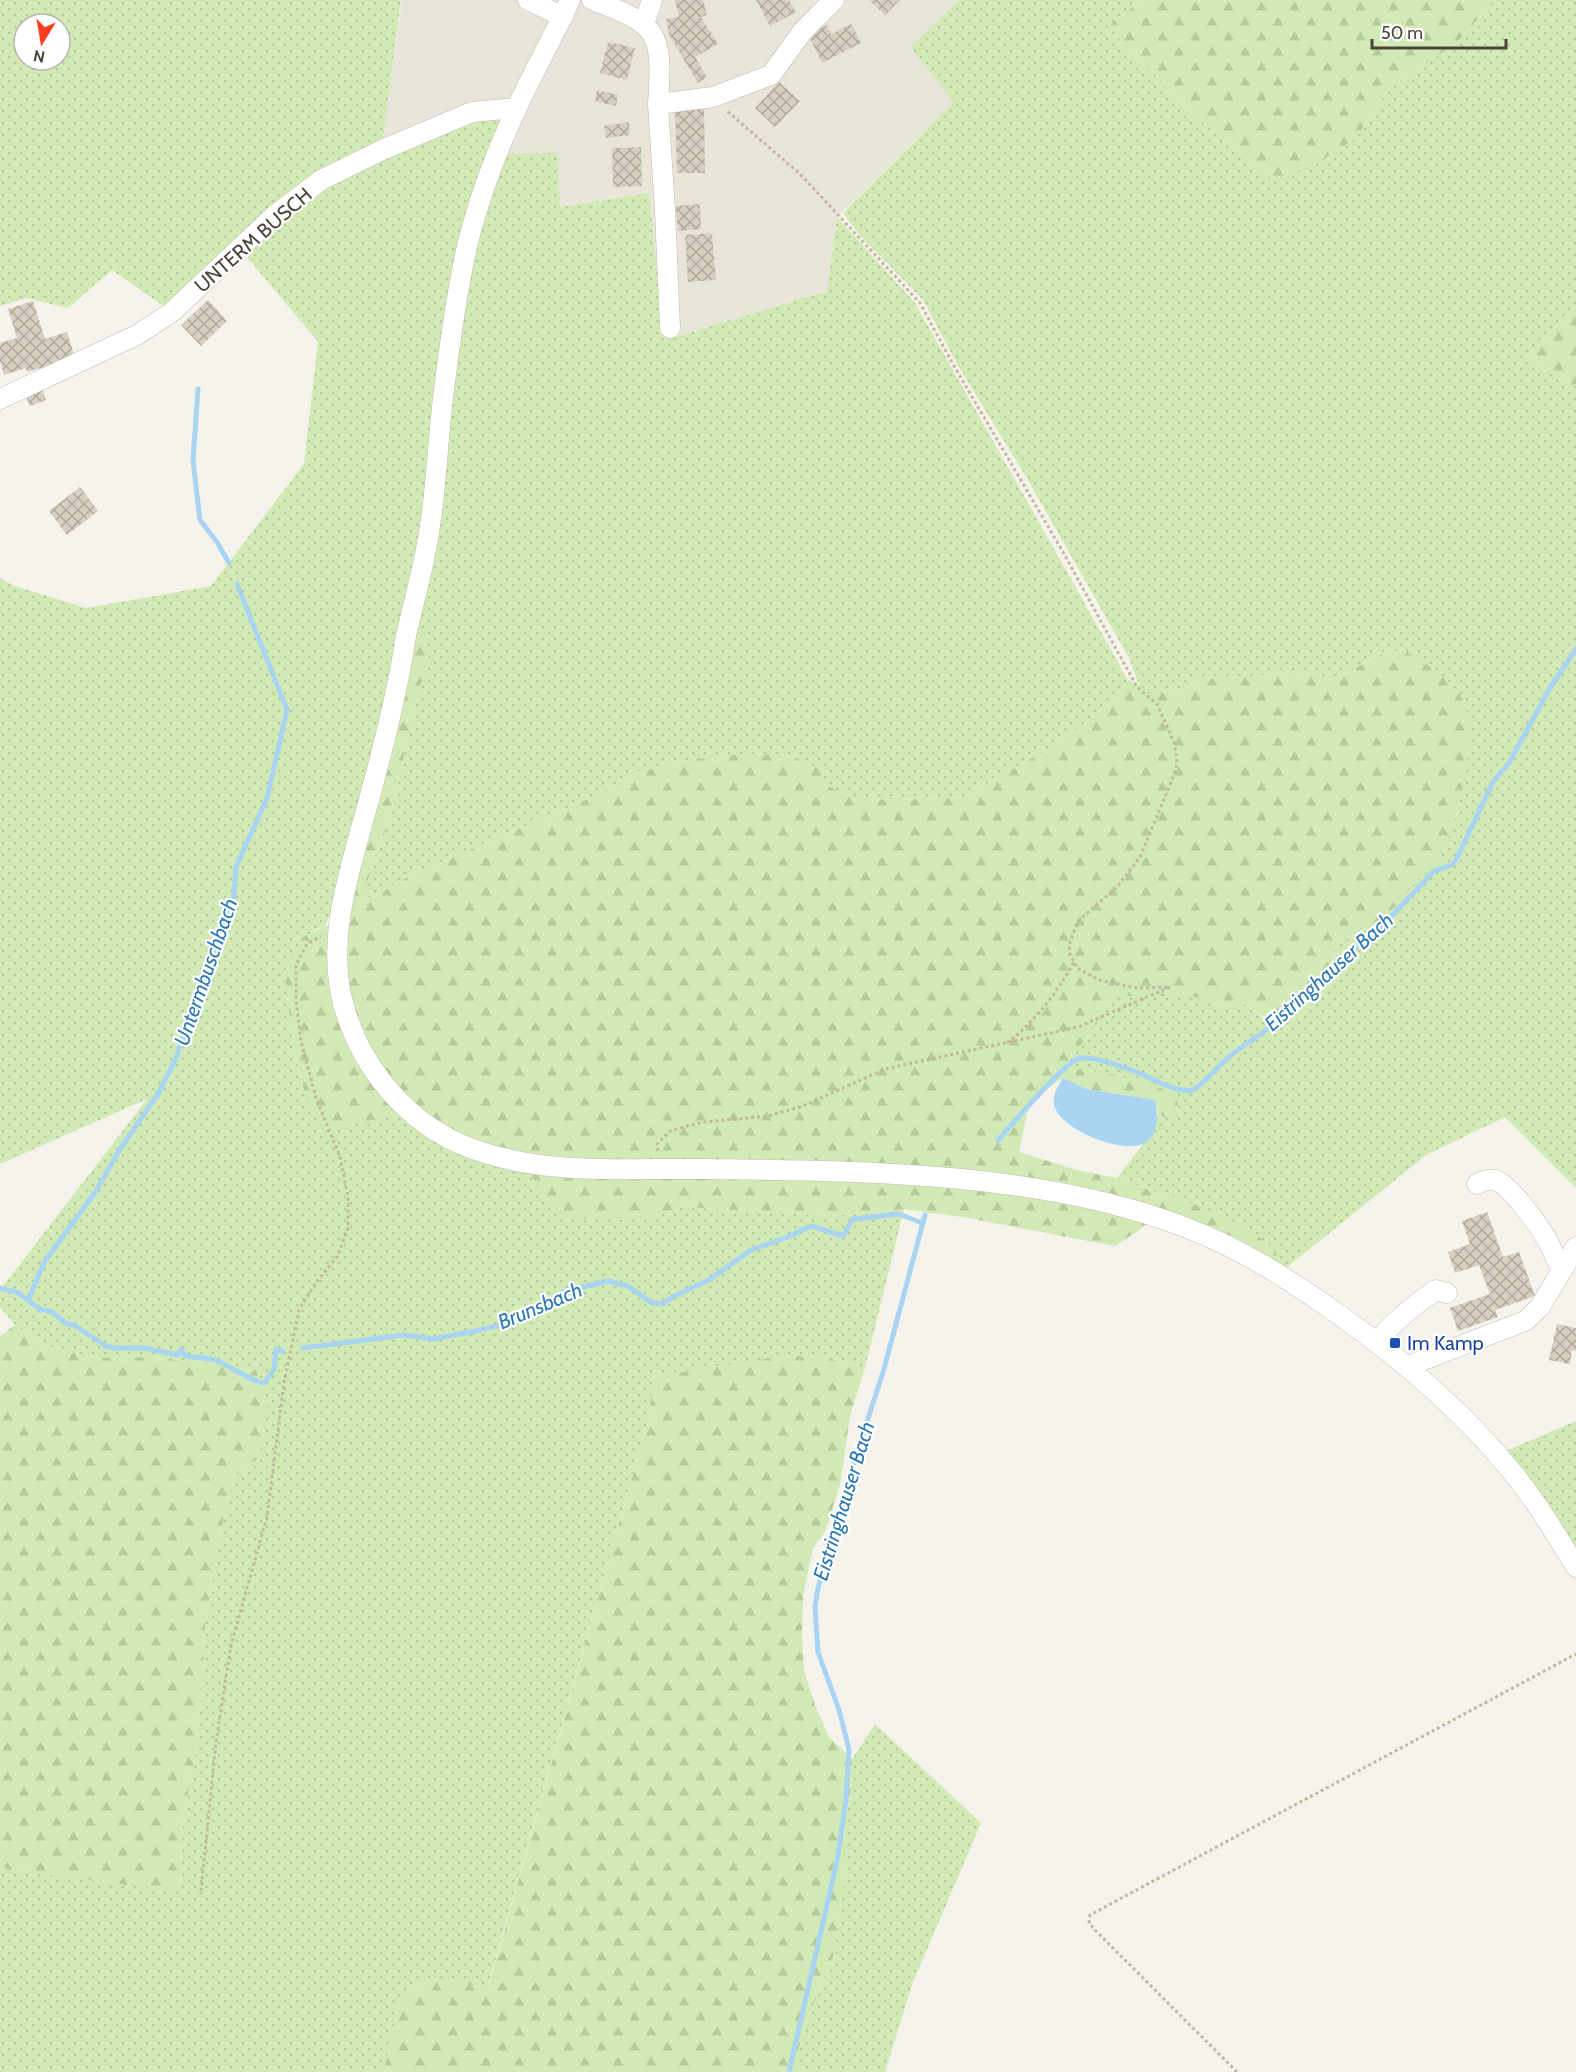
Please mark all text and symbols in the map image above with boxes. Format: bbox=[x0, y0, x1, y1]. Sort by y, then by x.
north arrow bbox=[12, 12, 72, 72]
scale bar bbox=[1372, 12, 1506, 50]
text: 50 m bbox=[1381, 22, 1423, 44]
text: N bbox=[32, 46, 47, 67]
street label: UNTERM BUSCH bbox=[189, 183, 317, 297]
water label: Untermbuschbach bbox=[169, 895, 242, 1049]
water label: Eistringhauser Bach bbox=[1259, 907, 1398, 1036]
water label: Brunsbach bbox=[494, 1277, 586, 1334]
place label: Im Kamp bbox=[1407, 1331, 1484, 1355]
marker: Im Kamp bbox=[1388, 1336, 1402, 1350]
water label: Eistringhauser Bach bbox=[808, 1418, 880, 1583]

